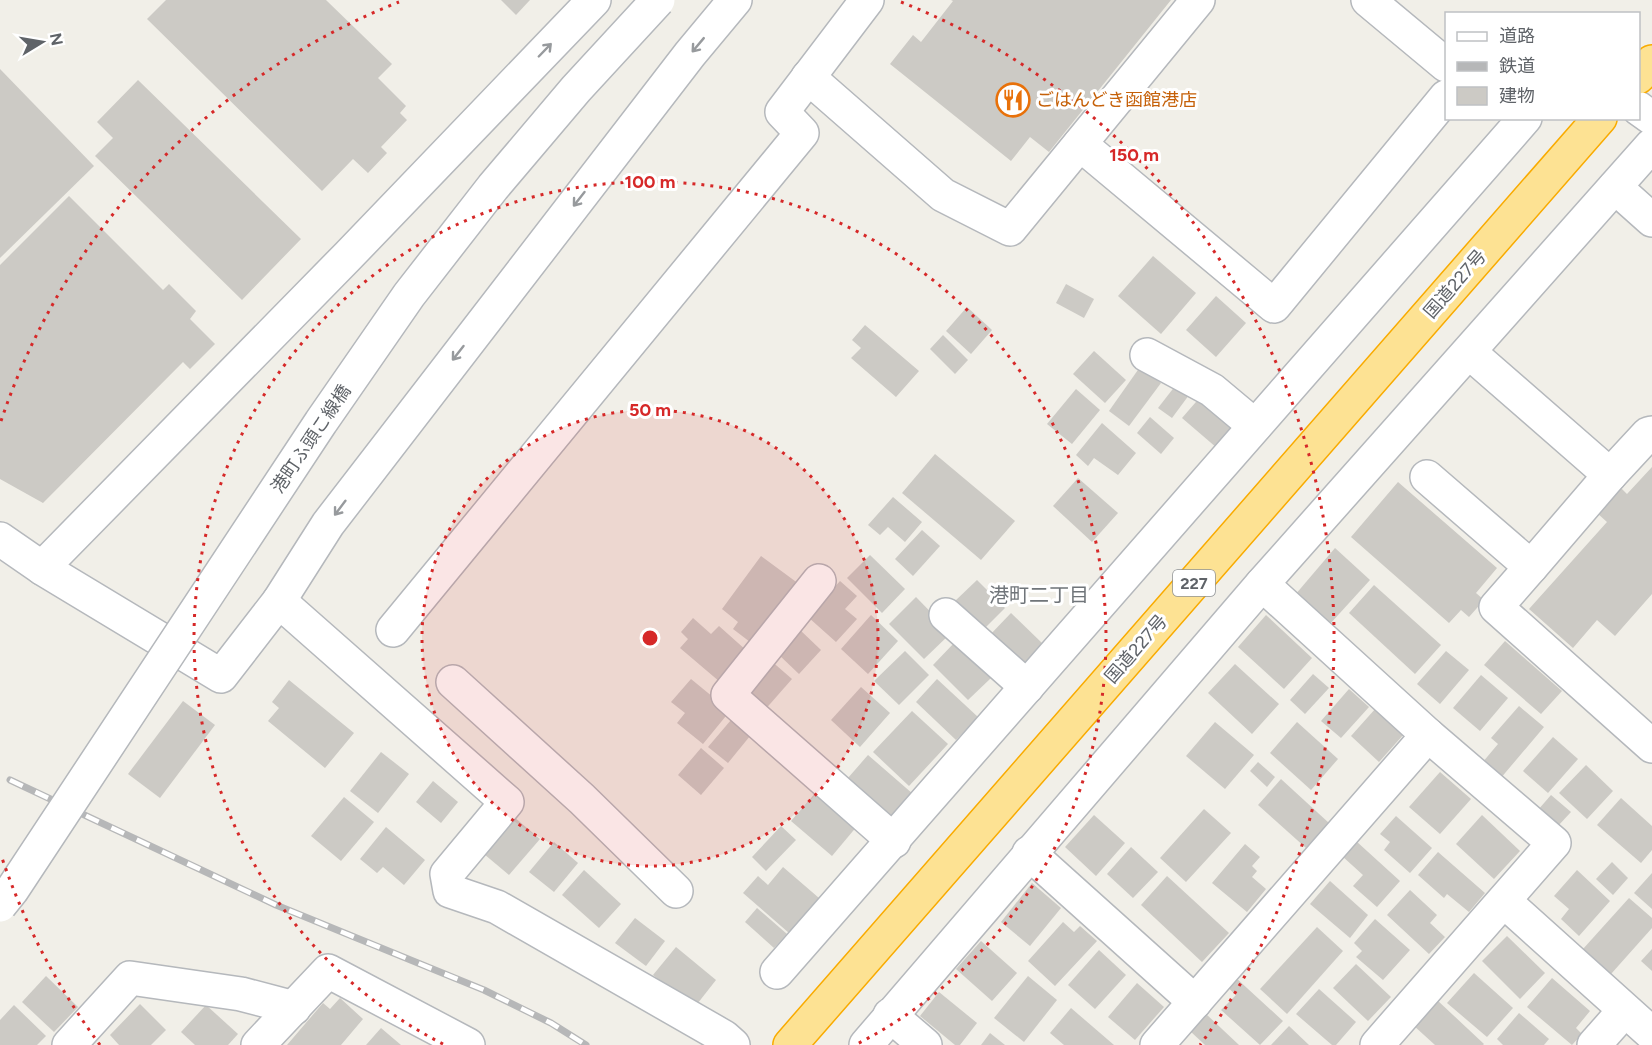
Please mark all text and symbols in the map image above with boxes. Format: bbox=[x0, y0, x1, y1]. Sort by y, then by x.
north arrow bbox=[12, 12, 72, 72]
legend bbox=[1445, 12, 1640, 120]
text: 道路 bbox=[1499, 25, 1535, 47]
text: N bbox=[46, 31, 67, 47]
one-way arrow bbox=[691, 37, 704, 53]
one-way arrow bbox=[538, 43, 552, 58]
text: 鉄道 bbox=[1499, 55, 1535, 77]
restaurant icon: ごはんどき函館港店 bbox=[995, 82, 1031, 118]
text: 建物 bbox=[1499, 85, 1535, 107]
place label: ごはんどき函館港店 bbox=[1036, 89, 1197, 111]
text: 150 m bbox=[1109, 144, 1159, 166]
text: 100 m bbox=[625, 171, 675, 193]
one-way arrow bbox=[572, 191, 585, 207]
street label: 国道227号 bbox=[1419, 245, 1491, 323]
one-way arrow bbox=[452, 345, 465, 361]
street label: 港町ふ頭こ線橋 bbox=[267, 381, 355, 497]
text: 50 m bbox=[629, 399, 671, 421]
one-way arrow bbox=[334, 499, 346, 515]
road number: 227 bbox=[1173, 570, 1215, 596]
district label: 港町二丁目 bbox=[989, 583, 1089, 607]
street label: 国道227号 bbox=[1100, 610, 1172, 688]
centre of rings bbox=[640, 628, 660, 648]

